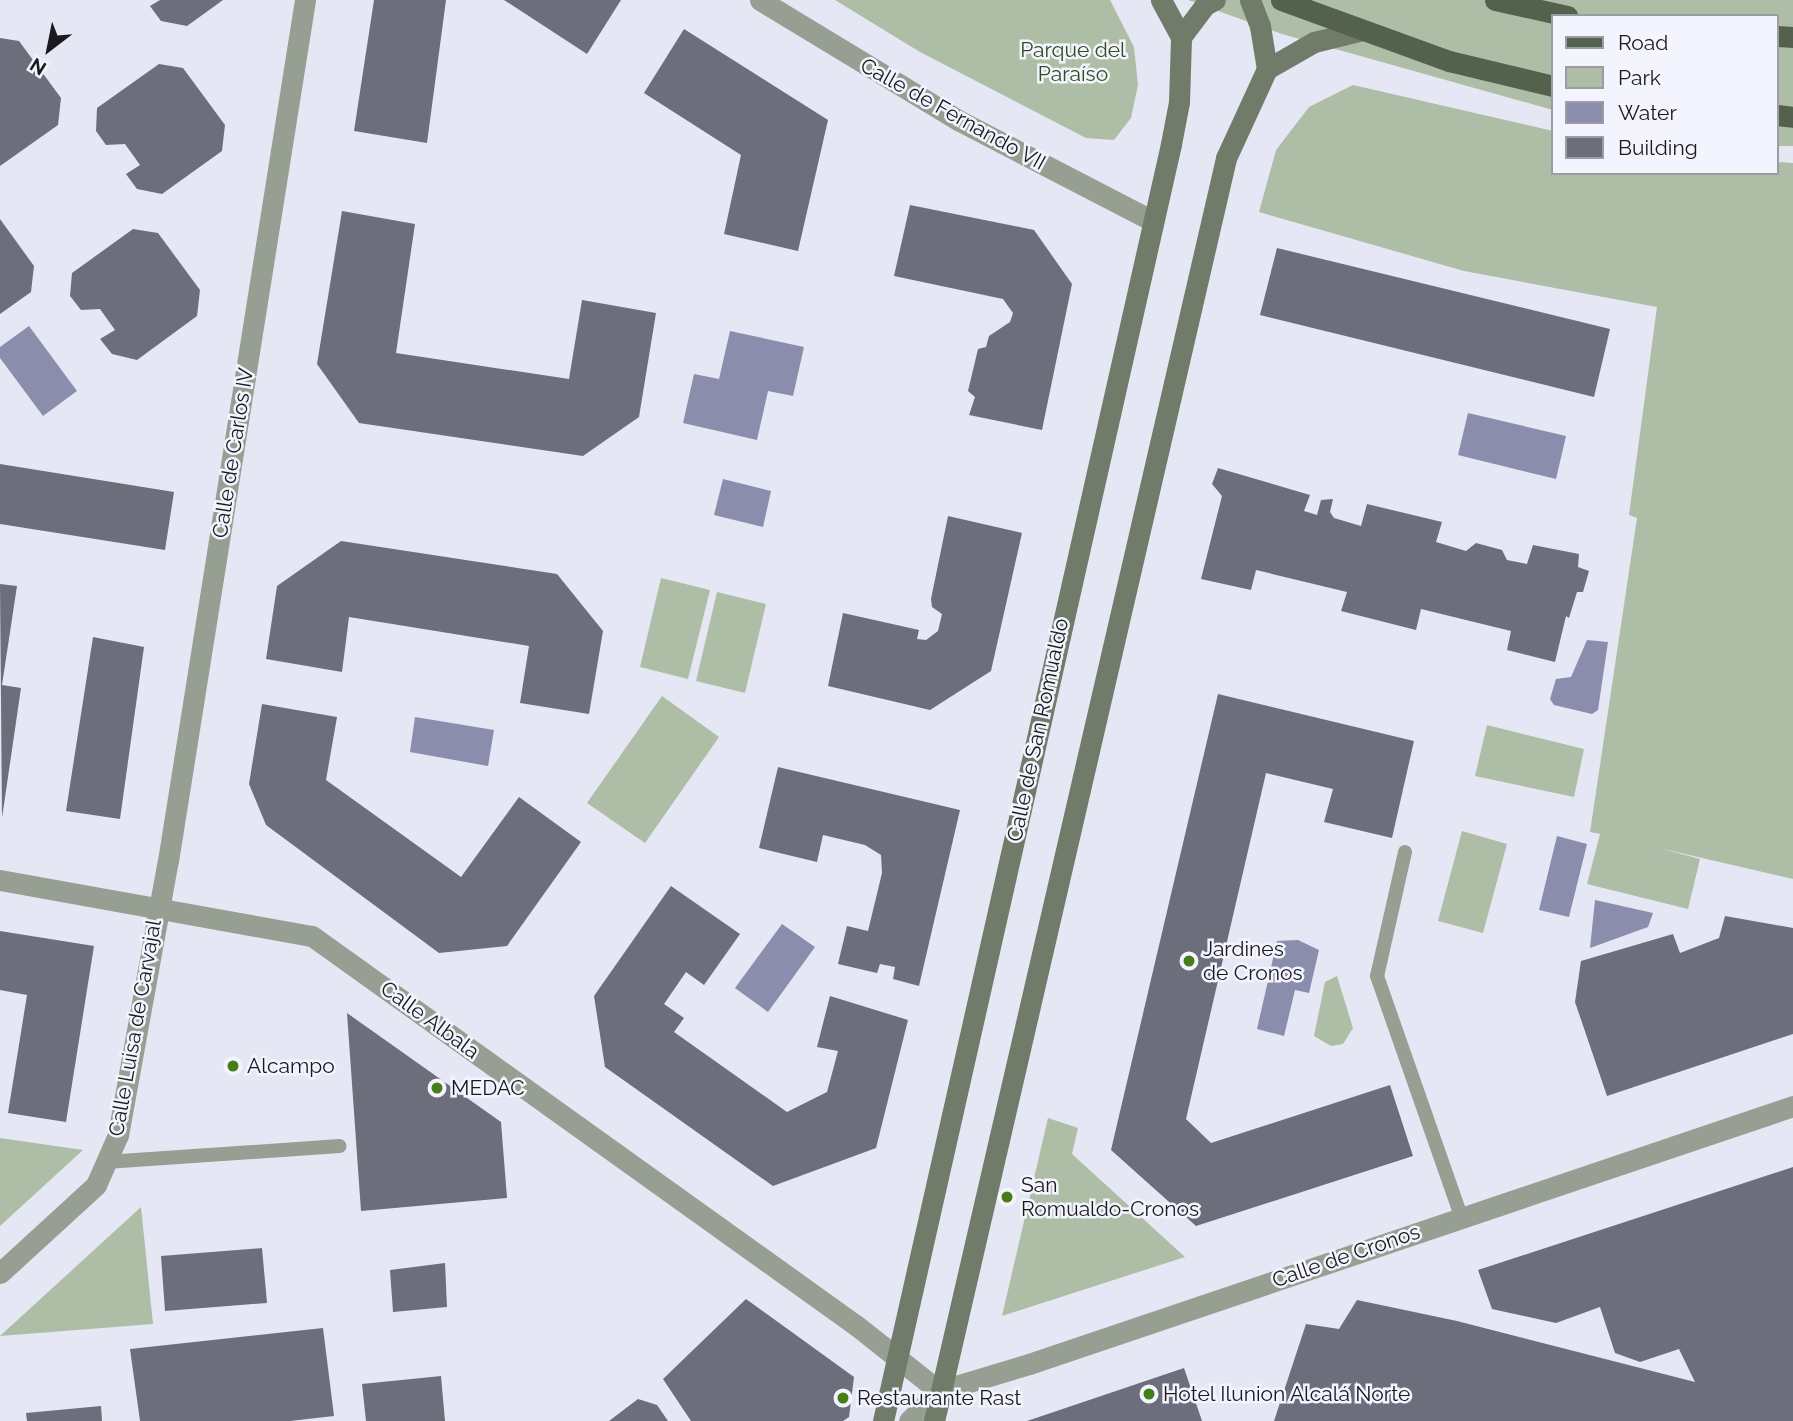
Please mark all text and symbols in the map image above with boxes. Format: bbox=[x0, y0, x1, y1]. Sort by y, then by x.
north arrow bbox=[14, 14, 84, 84]
legend bbox=[1552, 14, 1779, 175]
text: Road bbox=[1618, 30, 1668, 55]
park label: Parque del Paraíso bbox=[1020, 37, 1126, 87]
street label: Calle de Fernando VII bbox=[856, 52, 1050, 176]
text: N bbox=[26, 54, 50, 80]
text: Park bbox=[1618, 65, 1661, 90]
text: Water bbox=[1618, 100, 1677, 125]
text: Building bbox=[1618, 135, 1698, 160]
street label: Calle de Carlos IV bbox=[207, 366, 259, 540]
street label: Calle de San Romualdo bbox=[1002, 616, 1074, 844]
street label: Calle Luisa de Carvajal bbox=[104, 918, 166, 1138]
place label: Jardines de Cronos bbox=[1203, 936, 1303, 986]
marker: Jardines de Cronos bbox=[1181, 953, 1197, 969]
street label: Calle Albala bbox=[375, 976, 485, 1064]
place label: Alcampo bbox=[247, 1053, 335, 1079]
marker: Alcampo bbox=[225, 1058, 241, 1074]
place label: MEDAC bbox=[451, 1075, 525, 1101]
marker: MEDAC bbox=[429, 1080, 445, 1096]
place label: San Romualdo-Cronos bbox=[1021, 1172, 1199, 1222]
marker: San Romualdo-Cronos bbox=[999, 1189, 1015, 1205]
street label: Calle de Cronos bbox=[1269, 1219, 1423, 1293]
place label: Hotel Ilunion Alcalá Norte bbox=[1163, 1381, 1412, 1407]
place label: Restaurante Rast bbox=[857, 1385, 1021, 1411]
marker: Hotel Ilunion Alcalá Norte bbox=[1141, 1386, 1157, 1402]
marker: Restaurante Rast bbox=[835, 1390, 851, 1406]

